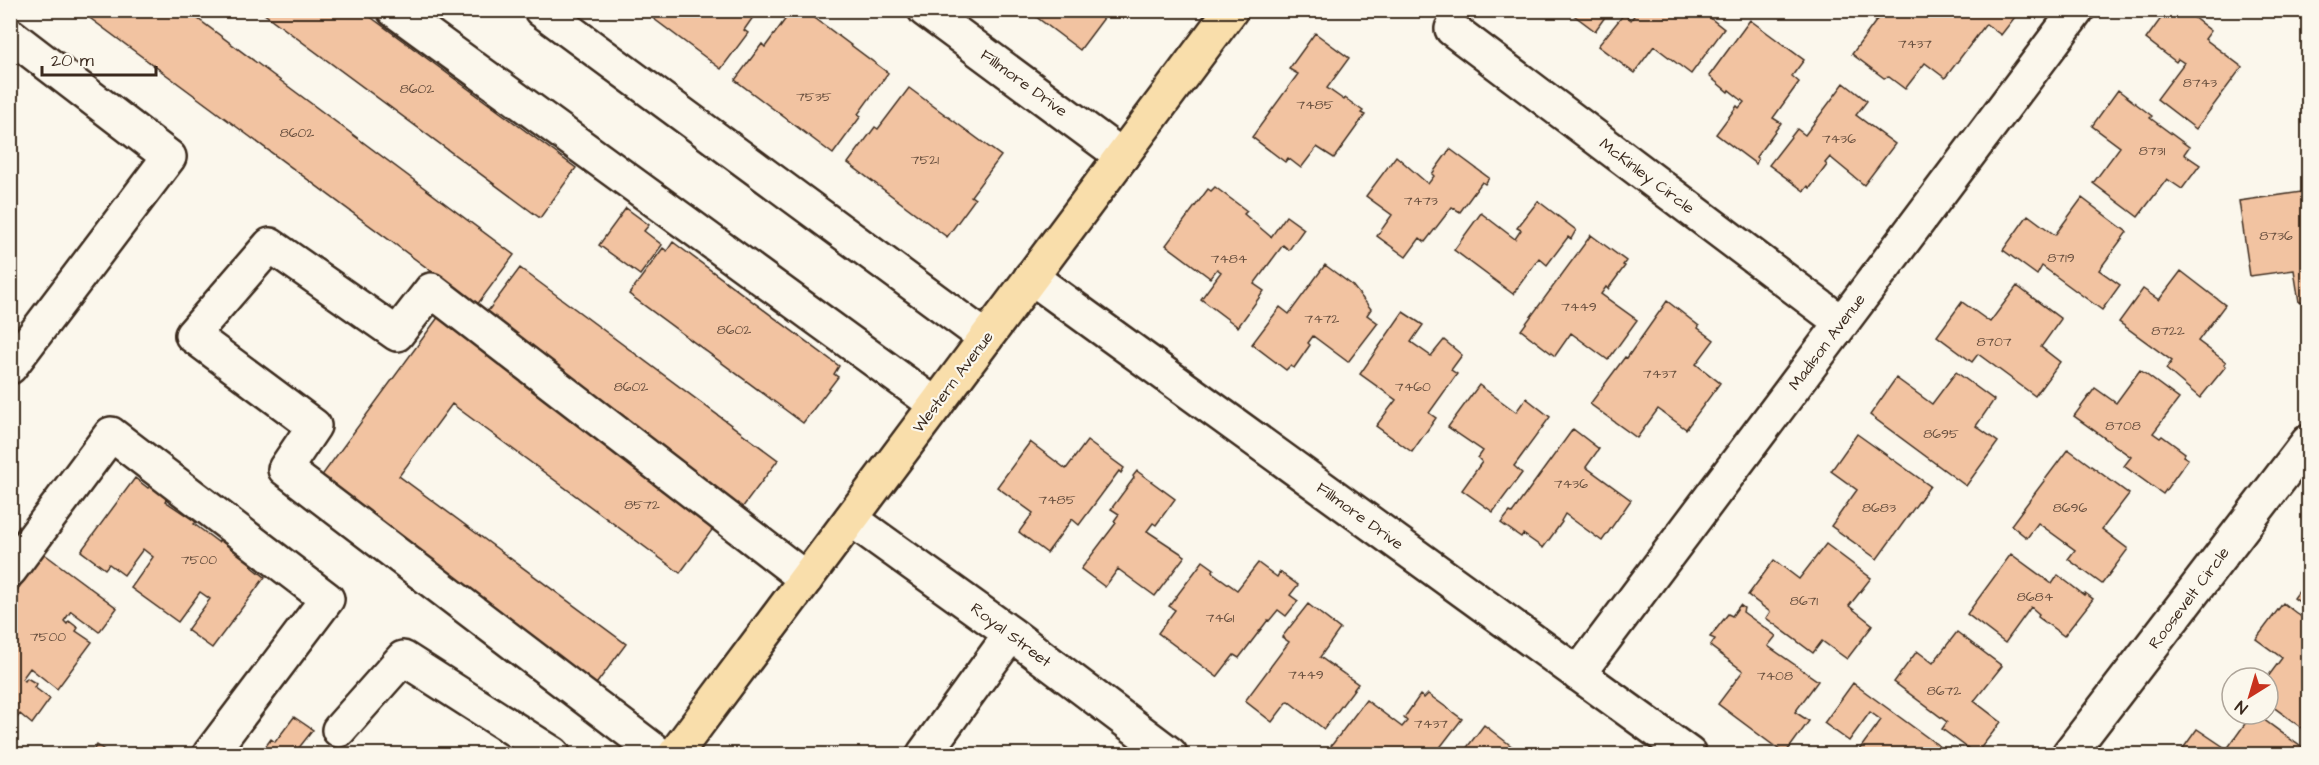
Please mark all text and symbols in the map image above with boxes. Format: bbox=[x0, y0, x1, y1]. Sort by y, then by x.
house number: 7437 bbox=[1898, 34, 1932, 54]
scale bar bbox=[42, 39, 156, 77]
street label: Fillmore Drive bbox=[976, 44, 1072, 122]
text: 20 m bbox=[51, 48, 94, 73]
house number: 8743 bbox=[2183, 73, 2217, 93]
house number: 8602 bbox=[400, 79, 434, 99]
house number: 7535 bbox=[796, 87, 832, 107]
house number: 7485 bbox=[1296, 95, 1334, 115]
house number: 8602 bbox=[280, 123, 314, 143]
house number: 7436 bbox=[1822, 129, 1856, 149]
street label: McKinley Circle bbox=[1594, 133, 1699, 220]
house number: 8731 bbox=[2139, 141, 2166, 161]
house number: 7521 bbox=[911, 150, 939, 170]
house number: 7473 bbox=[1404, 191, 1438, 211]
house number: 8736 bbox=[2259, 226, 2293, 246]
house number: 8719 bbox=[2047, 248, 2075, 268]
house number: 7484 bbox=[1211, 249, 1248, 269]
street label: Madison Avenue bbox=[1783, 289, 1871, 395]
house number: 7449 bbox=[1561, 297, 1597, 317]
house number: 7472 bbox=[1305, 309, 1339, 329]
house number: 8602 bbox=[717, 320, 751, 340]
house number: 8722 bbox=[2151, 321, 2185, 341]
street label: Western Avenue bbox=[907, 326, 999, 437]
house number: 8707 bbox=[1976, 332, 2012, 352]
house number: 7437 bbox=[1643, 364, 1677, 384]
house number: 8602 bbox=[614, 377, 648, 397]
house number: 7460 bbox=[1395, 377, 1431, 397]
house number: 8708 bbox=[2105, 416, 2141, 436]
house number: 8695 bbox=[1923, 424, 1959, 444]
house number: 7436 bbox=[1554, 474, 1588, 494]
street label: Fillmore Drive bbox=[1312, 477, 1408, 555]
house number: 7485 bbox=[1038, 490, 1076, 510]
house number: 8572 bbox=[624, 495, 660, 515]
house number: 8683 bbox=[1862, 498, 1896, 518]
house number: 8696 bbox=[2053, 498, 2088, 518]
street label: Roosevelt Circle bbox=[2143, 542, 2235, 653]
house number: 7500 bbox=[181, 550, 217, 570]
house number: 8684 bbox=[2017, 587, 2054, 607]
house number: 8671 bbox=[1790, 591, 1818, 611]
street label: Royal Street bbox=[966, 597, 1056, 674]
house number: 7461 bbox=[1206, 608, 1235, 628]
house number: 7500 bbox=[30, 627, 66, 647]
house number: 7449 bbox=[1288, 665, 1324, 685]
house number: 7408 bbox=[1757, 666, 1793, 686]
north arrow bbox=[2220, 666, 2280, 726]
house number: 8672 bbox=[1927, 681, 1961, 701]
text: N bbox=[2231, 695, 2252, 719]
house number: 7437 bbox=[1414, 714, 1448, 734]

